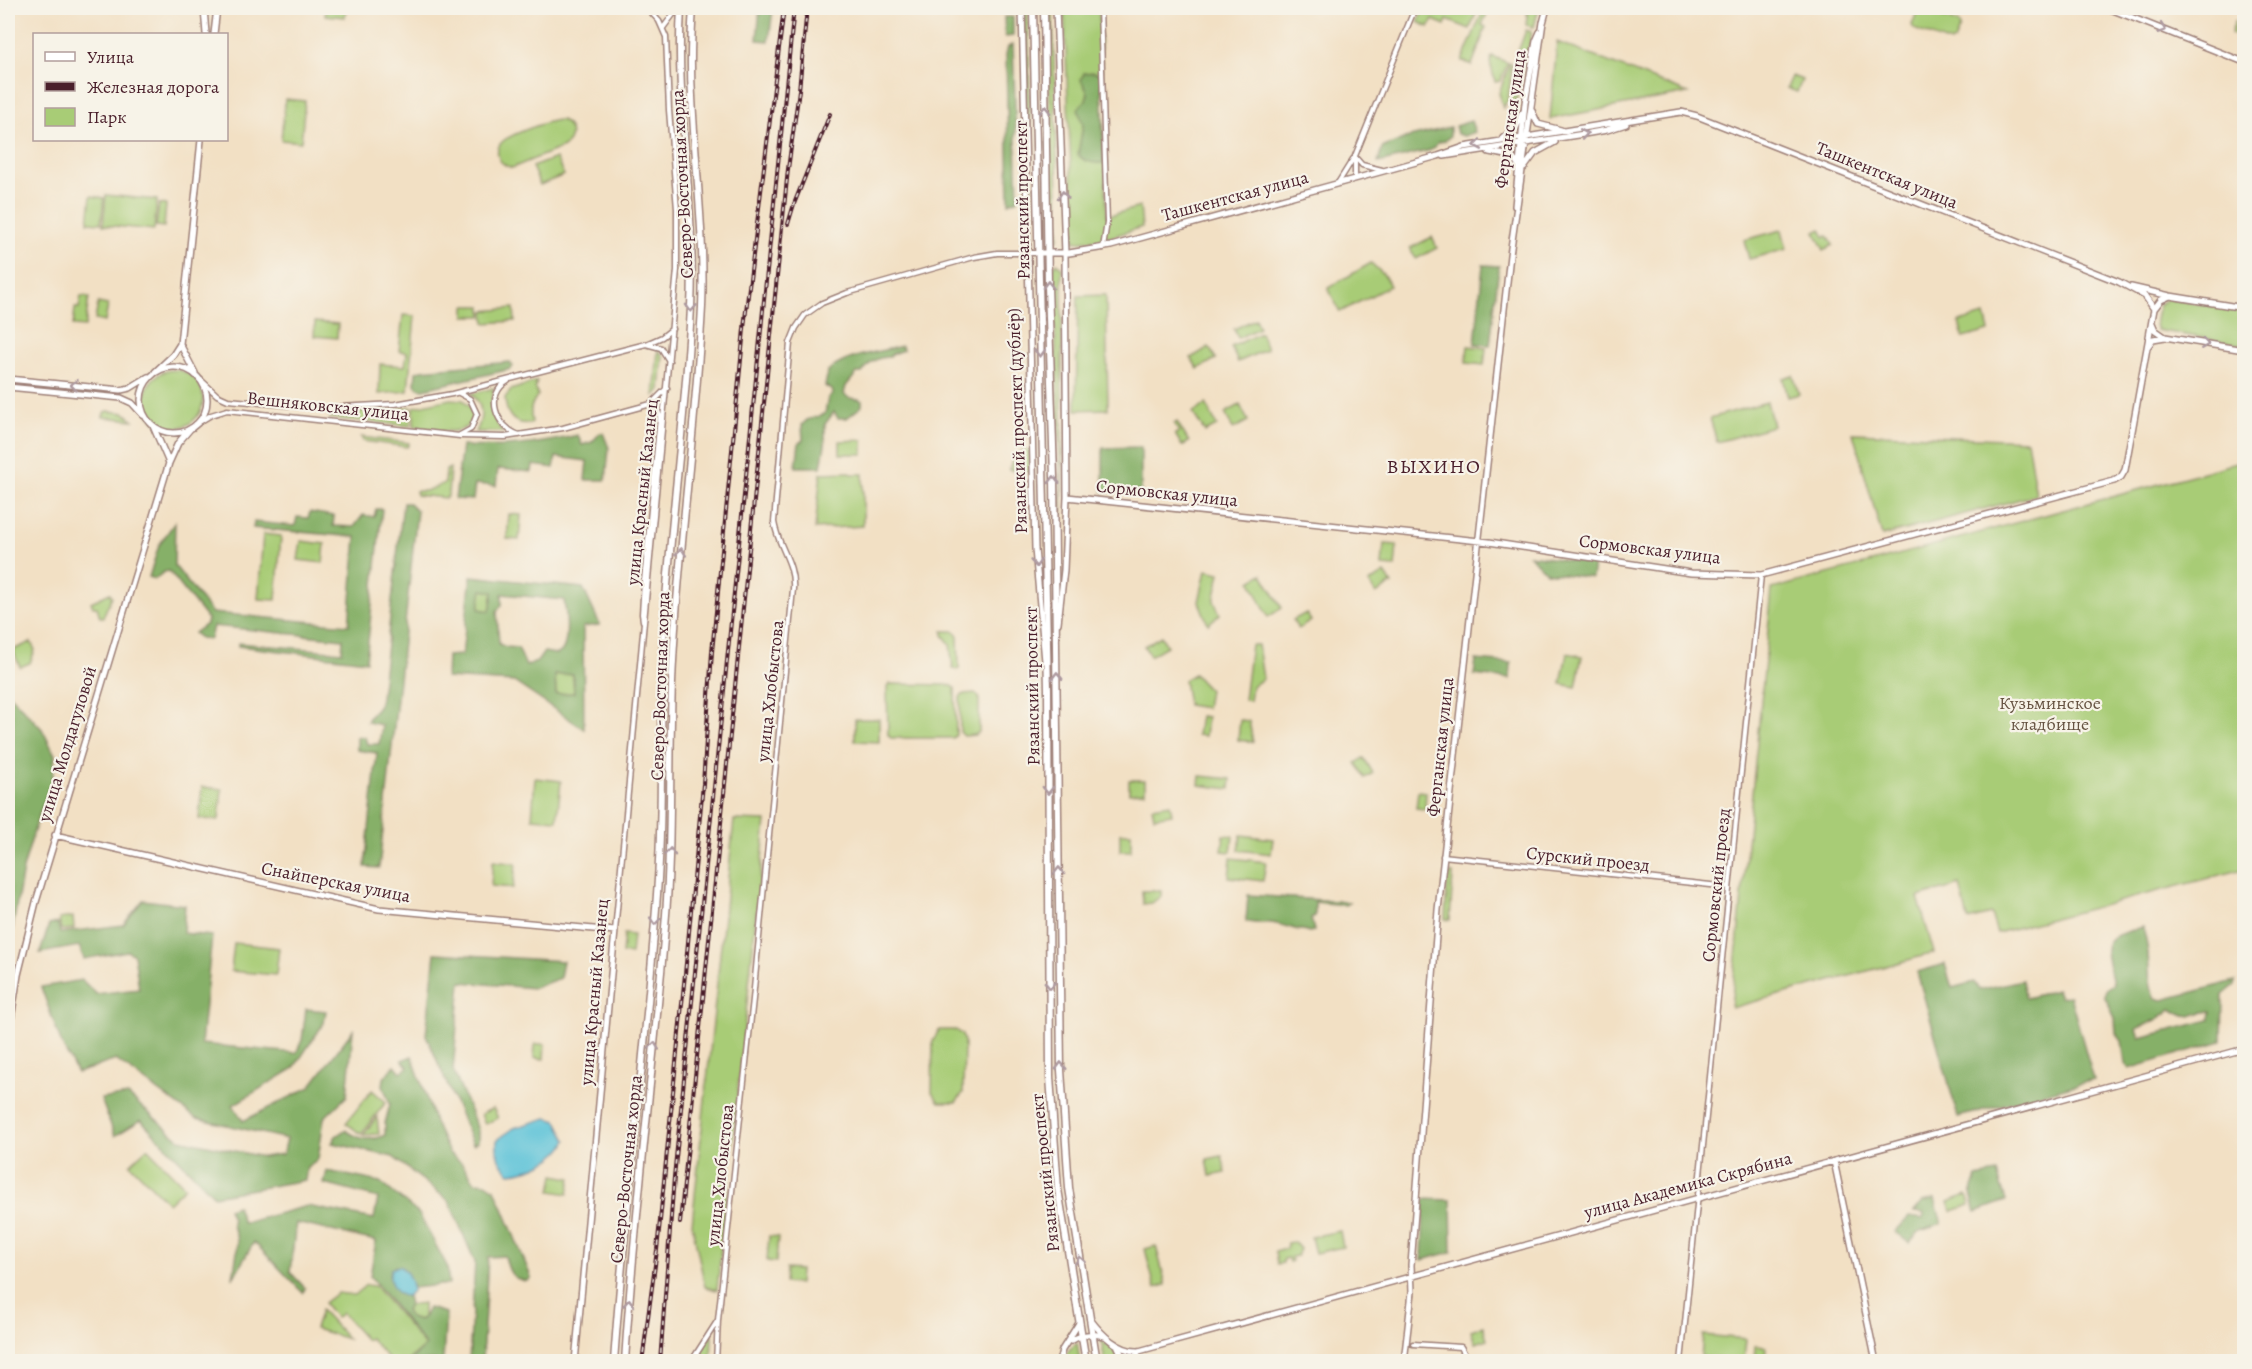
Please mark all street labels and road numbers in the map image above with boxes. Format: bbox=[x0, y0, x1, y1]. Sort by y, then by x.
street label: Ферганская улица bbox=[1488, 47, 1532, 190]
street label: Северо-Восточная хорда bbox=[665, 88, 699, 279]
street label: Рязанский проспект bbox=[1009, 120, 1035, 280]
street label: Ташкентская улица bbox=[1813, 136, 1962, 215]
street label: Ташкентская улица bbox=[1159, 165, 1312, 227]
street label: Рязанский проспект (дублёр) bbox=[1001, 308, 1033, 534]
street label: Вешняковская улица bbox=[246, 386, 411, 427]
street label: улица Красный Казанец bbox=[620, 398, 664, 587]
street label: Сормовская улица bbox=[1095, 474, 1240, 512]
street label: Сормовская улица bbox=[1578, 528, 1723, 570]
street label: Северо-Восточная хорда bbox=[645, 590, 675, 781]
street label: Рязанский проспект bbox=[1019, 606, 1045, 766]
street label: улица Хлобыстова bbox=[751, 618, 789, 764]
street label: улица Молдагуловой bbox=[32, 663, 102, 826]
street label: Ферганская улица bbox=[1421, 675, 1459, 818]
street label: Сормовский проезд bbox=[1696, 807, 1736, 963]
street label: Сурский проезд bbox=[1525, 841, 1651, 877]
street label: Снайперская улица bbox=[259, 856, 413, 908]
street label: улица Красный Казанец bbox=[574, 898, 614, 1087]
street label: Северо-Восточная хорда bbox=[604, 1073, 648, 1264]
street label: Рязанский проспект bbox=[1025, 1093, 1065, 1253]
street label: улица Хлобыстова bbox=[701, 1102, 739, 1248]
street label: улица Академика Скрябина bbox=[1580, 1145, 1795, 1225]

